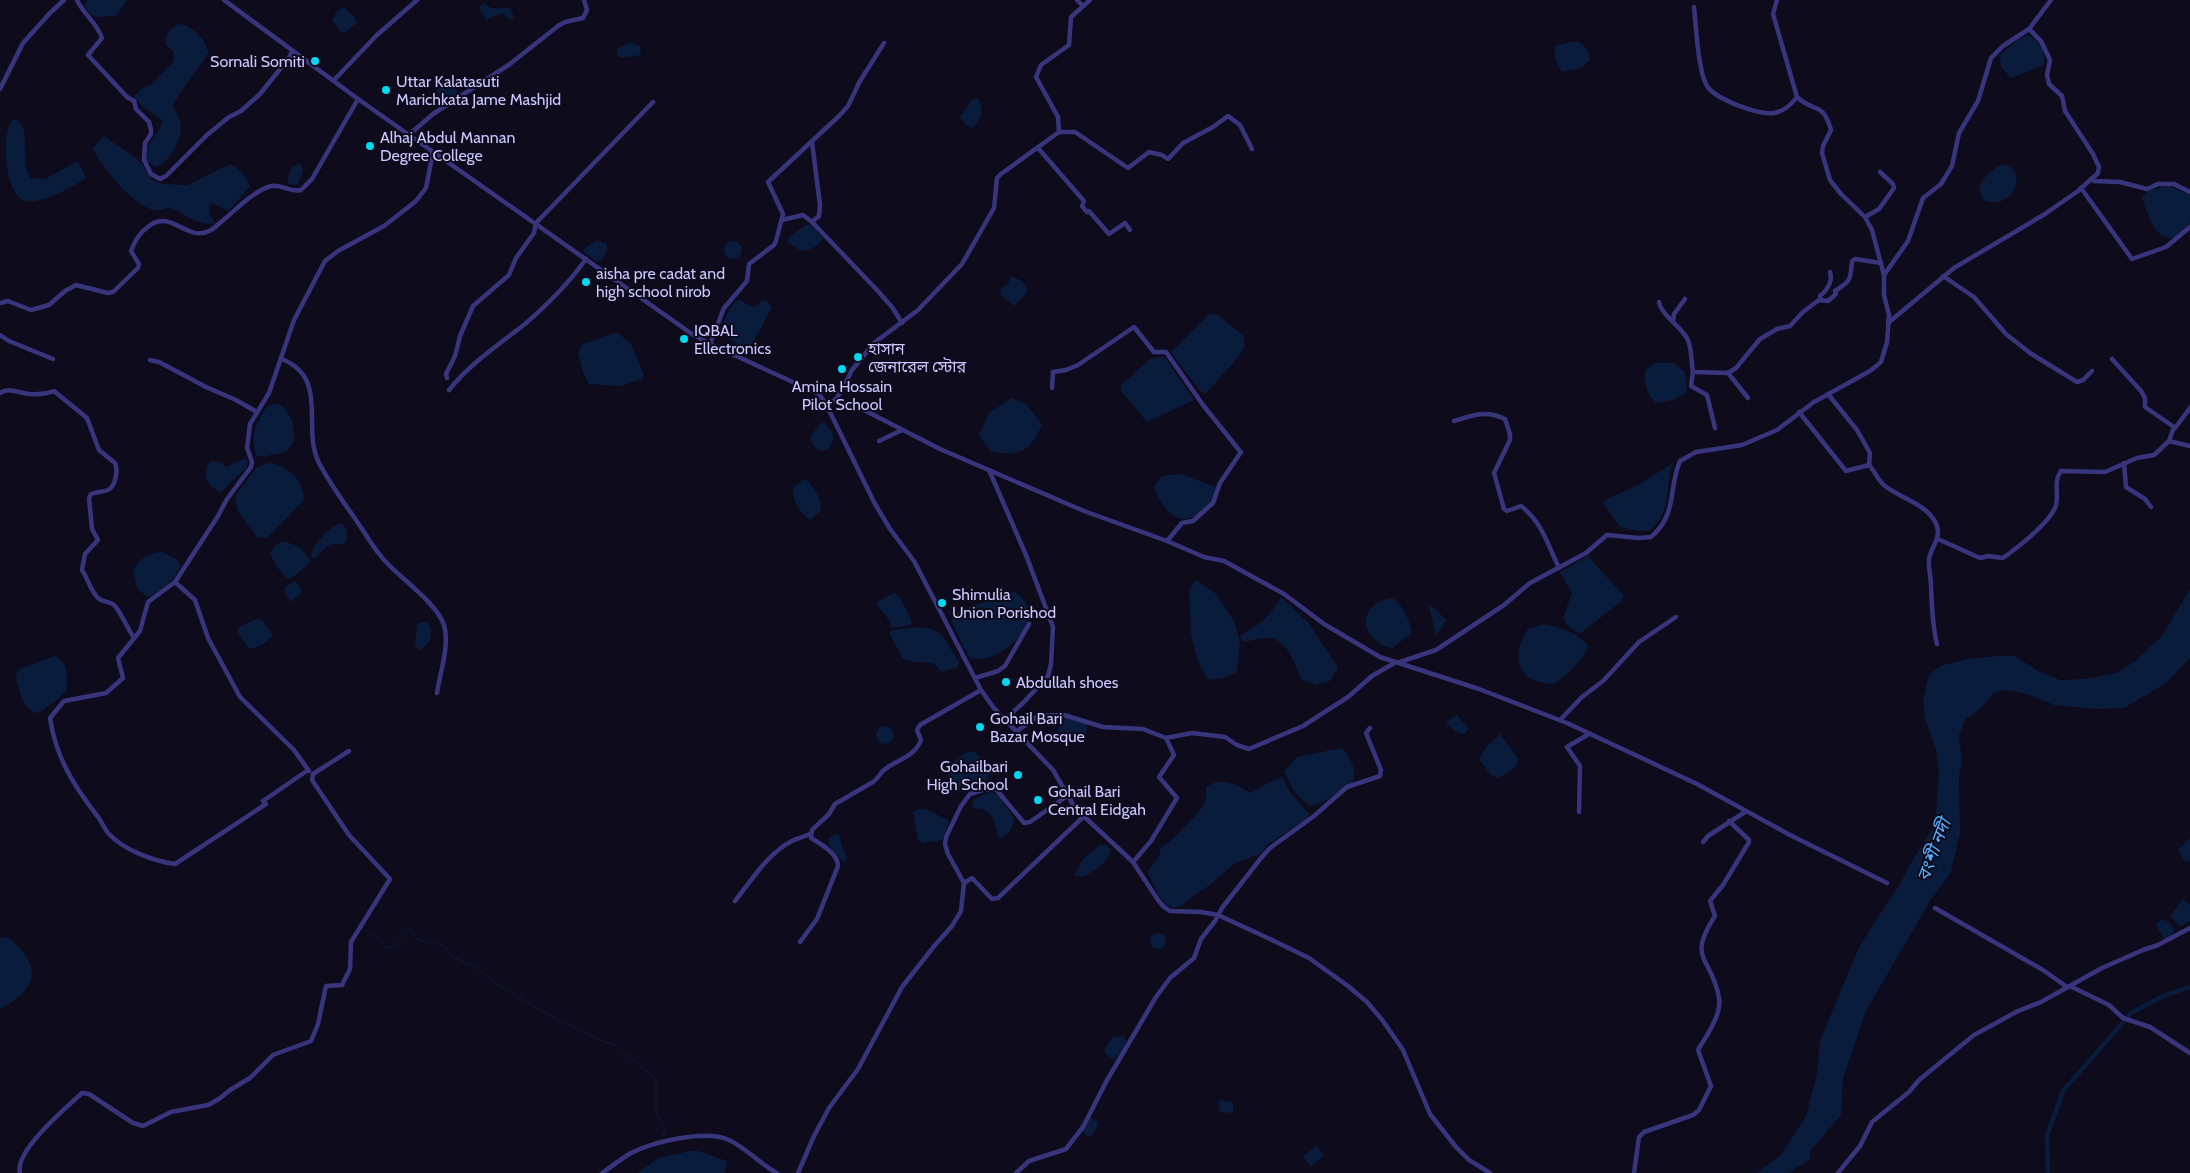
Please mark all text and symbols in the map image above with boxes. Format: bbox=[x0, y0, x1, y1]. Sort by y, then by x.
place label: Sornali Somiti bbox=[210, 52, 305, 71]
marker: Sornali Somiti bbox=[309, 55, 321, 67]
place label: Uttar Kalatasuti Marichkata Jame Mashjid bbox=[396, 72, 561, 109]
marker: Uttar Kalatasuti Marichkata Jame Mashjid bbox=[380, 84, 392, 96]
place label: Alhaj Abdul Mannan Degree College bbox=[380, 128, 515, 165]
marker: Alhaj Abdul Mannan Degree College bbox=[364, 140, 376, 152]
place label: aisha pre cadat and high school nirob bbox=[596, 264, 725, 301]
marker: aisha pre cadat and high school nirob bbox=[580, 276, 592, 288]
place label: IQBAL Ellectronics bbox=[694, 321, 771, 358]
marker: IQBAL Ellectronics bbox=[678, 333, 690, 345]
place label: হাসান জেনারেল স্টোর bbox=[867, 339, 967, 376]
marker: হাসান জেনারেল স্টোর bbox=[852, 351, 864, 363]
marker: Amina Hossain Pilot School bbox=[836, 363, 848, 375]
place label: Amina Hossain Pilot School bbox=[792, 377, 892, 414]
place label: Shimulia Union Porishod bbox=[952, 585, 1056, 622]
marker: Shimulia Union Porishod bbox=[936, 597, 948, 609]
place label: Abdullah shoes bbox=[1016, 673, 1119, 692]
marker: Abdullah shoes bbox=[1000, 676, 1012, 688]
place label: Gohail Bari Bazar Mosque bbox=[990, 709, 1085, 746]
marker: Gohail Bari Bazar Mosque bbox=[974, 721, 986, 733]
place label: Gohailbari High School bbox=[927, 757, 1008, 794]
marker: Gohailbari High School bbox=[1012, 769, 1024, 781]
place label: Gohail Bari Central Eidgah bbox=[1048, 782, 1146, 819]
marker: Gohail Bari Central Eidgah bbox=[1032, 794, 1044, 806]
water label: বংশী নদী bbox=[1912, 813, 1957, 884]

